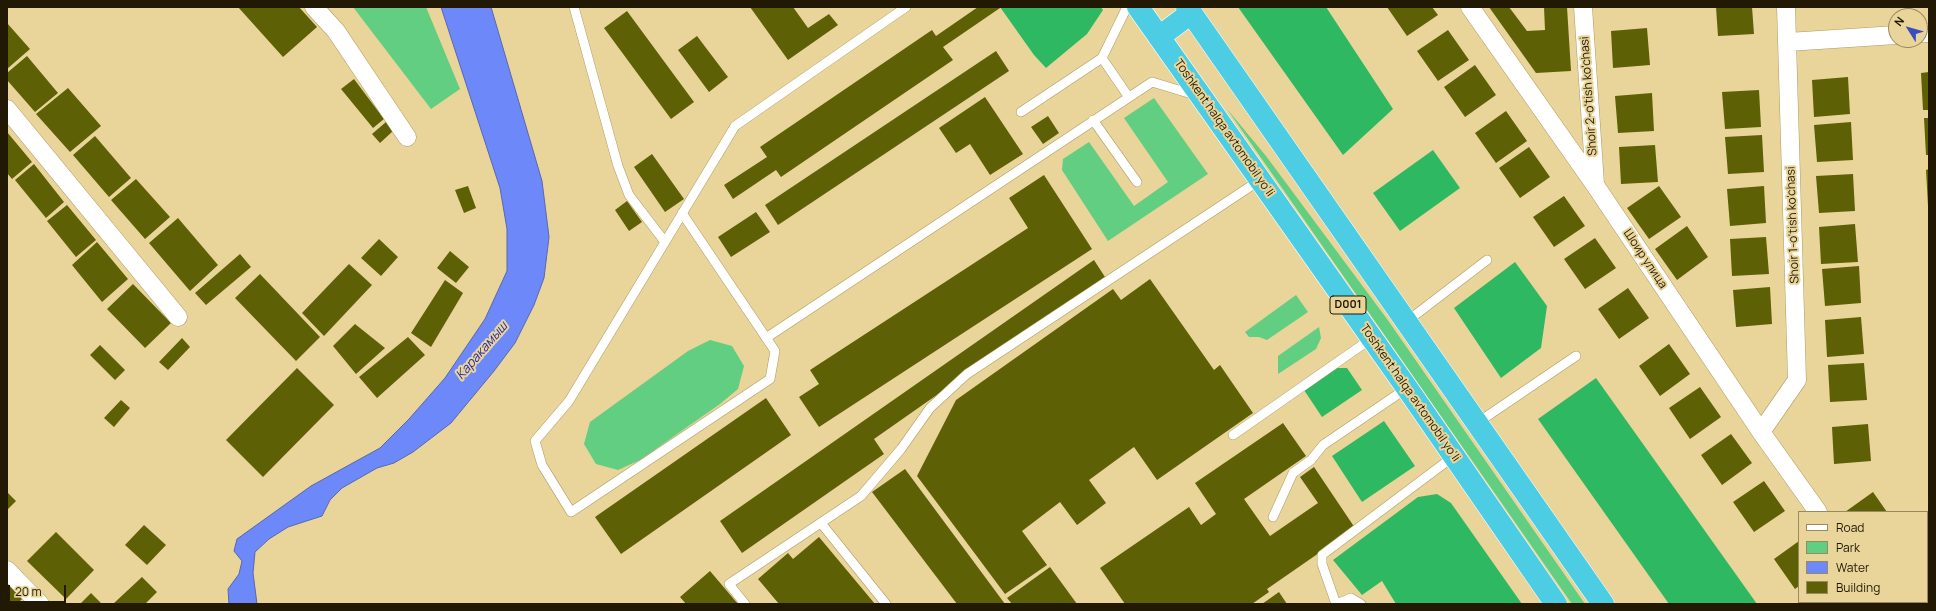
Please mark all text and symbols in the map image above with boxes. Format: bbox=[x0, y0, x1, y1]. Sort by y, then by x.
north arrow bbox=[1888, 8, 1928, 48]
text: N bbox=[1890, 13, 1907, 29]
street label: Shoir 2-o'tish ko'chasi bbox=[1578, 36, 1600, 156]
street label: Toshkent halqa avtomobil yo'li bbox=[1171, 57, 1277, 199]
street label: Shoir 1-o'tish ko'chasi bbox=[1784, 166, 1802, 284]
street label: Шоир улица bbox=[1620, 227, 1670, 291]
road number: D001 bbox=[1330, 296, 1366, 314]
water label: Каракамыш bbox=[453, 319, 511, 383]
street label: Toshkent halqa avtomobil yo'li bbox=[1357, 322, 1463, 464]
legend bbox=[1798, 511, 1928, 603]
text: Road bbox=[1836, 519, 1864, 536]
text: Park bbox=[1836, 539, 1860, 556]
text: Water bbox=[1836, 559, 1869, 576]
scale bar bbox=[10, 577, 68, 603]
text: Building bbox=[1836, 579, 1880, 596]
text: 20 m bbox=[15, 583, 42, 600]

